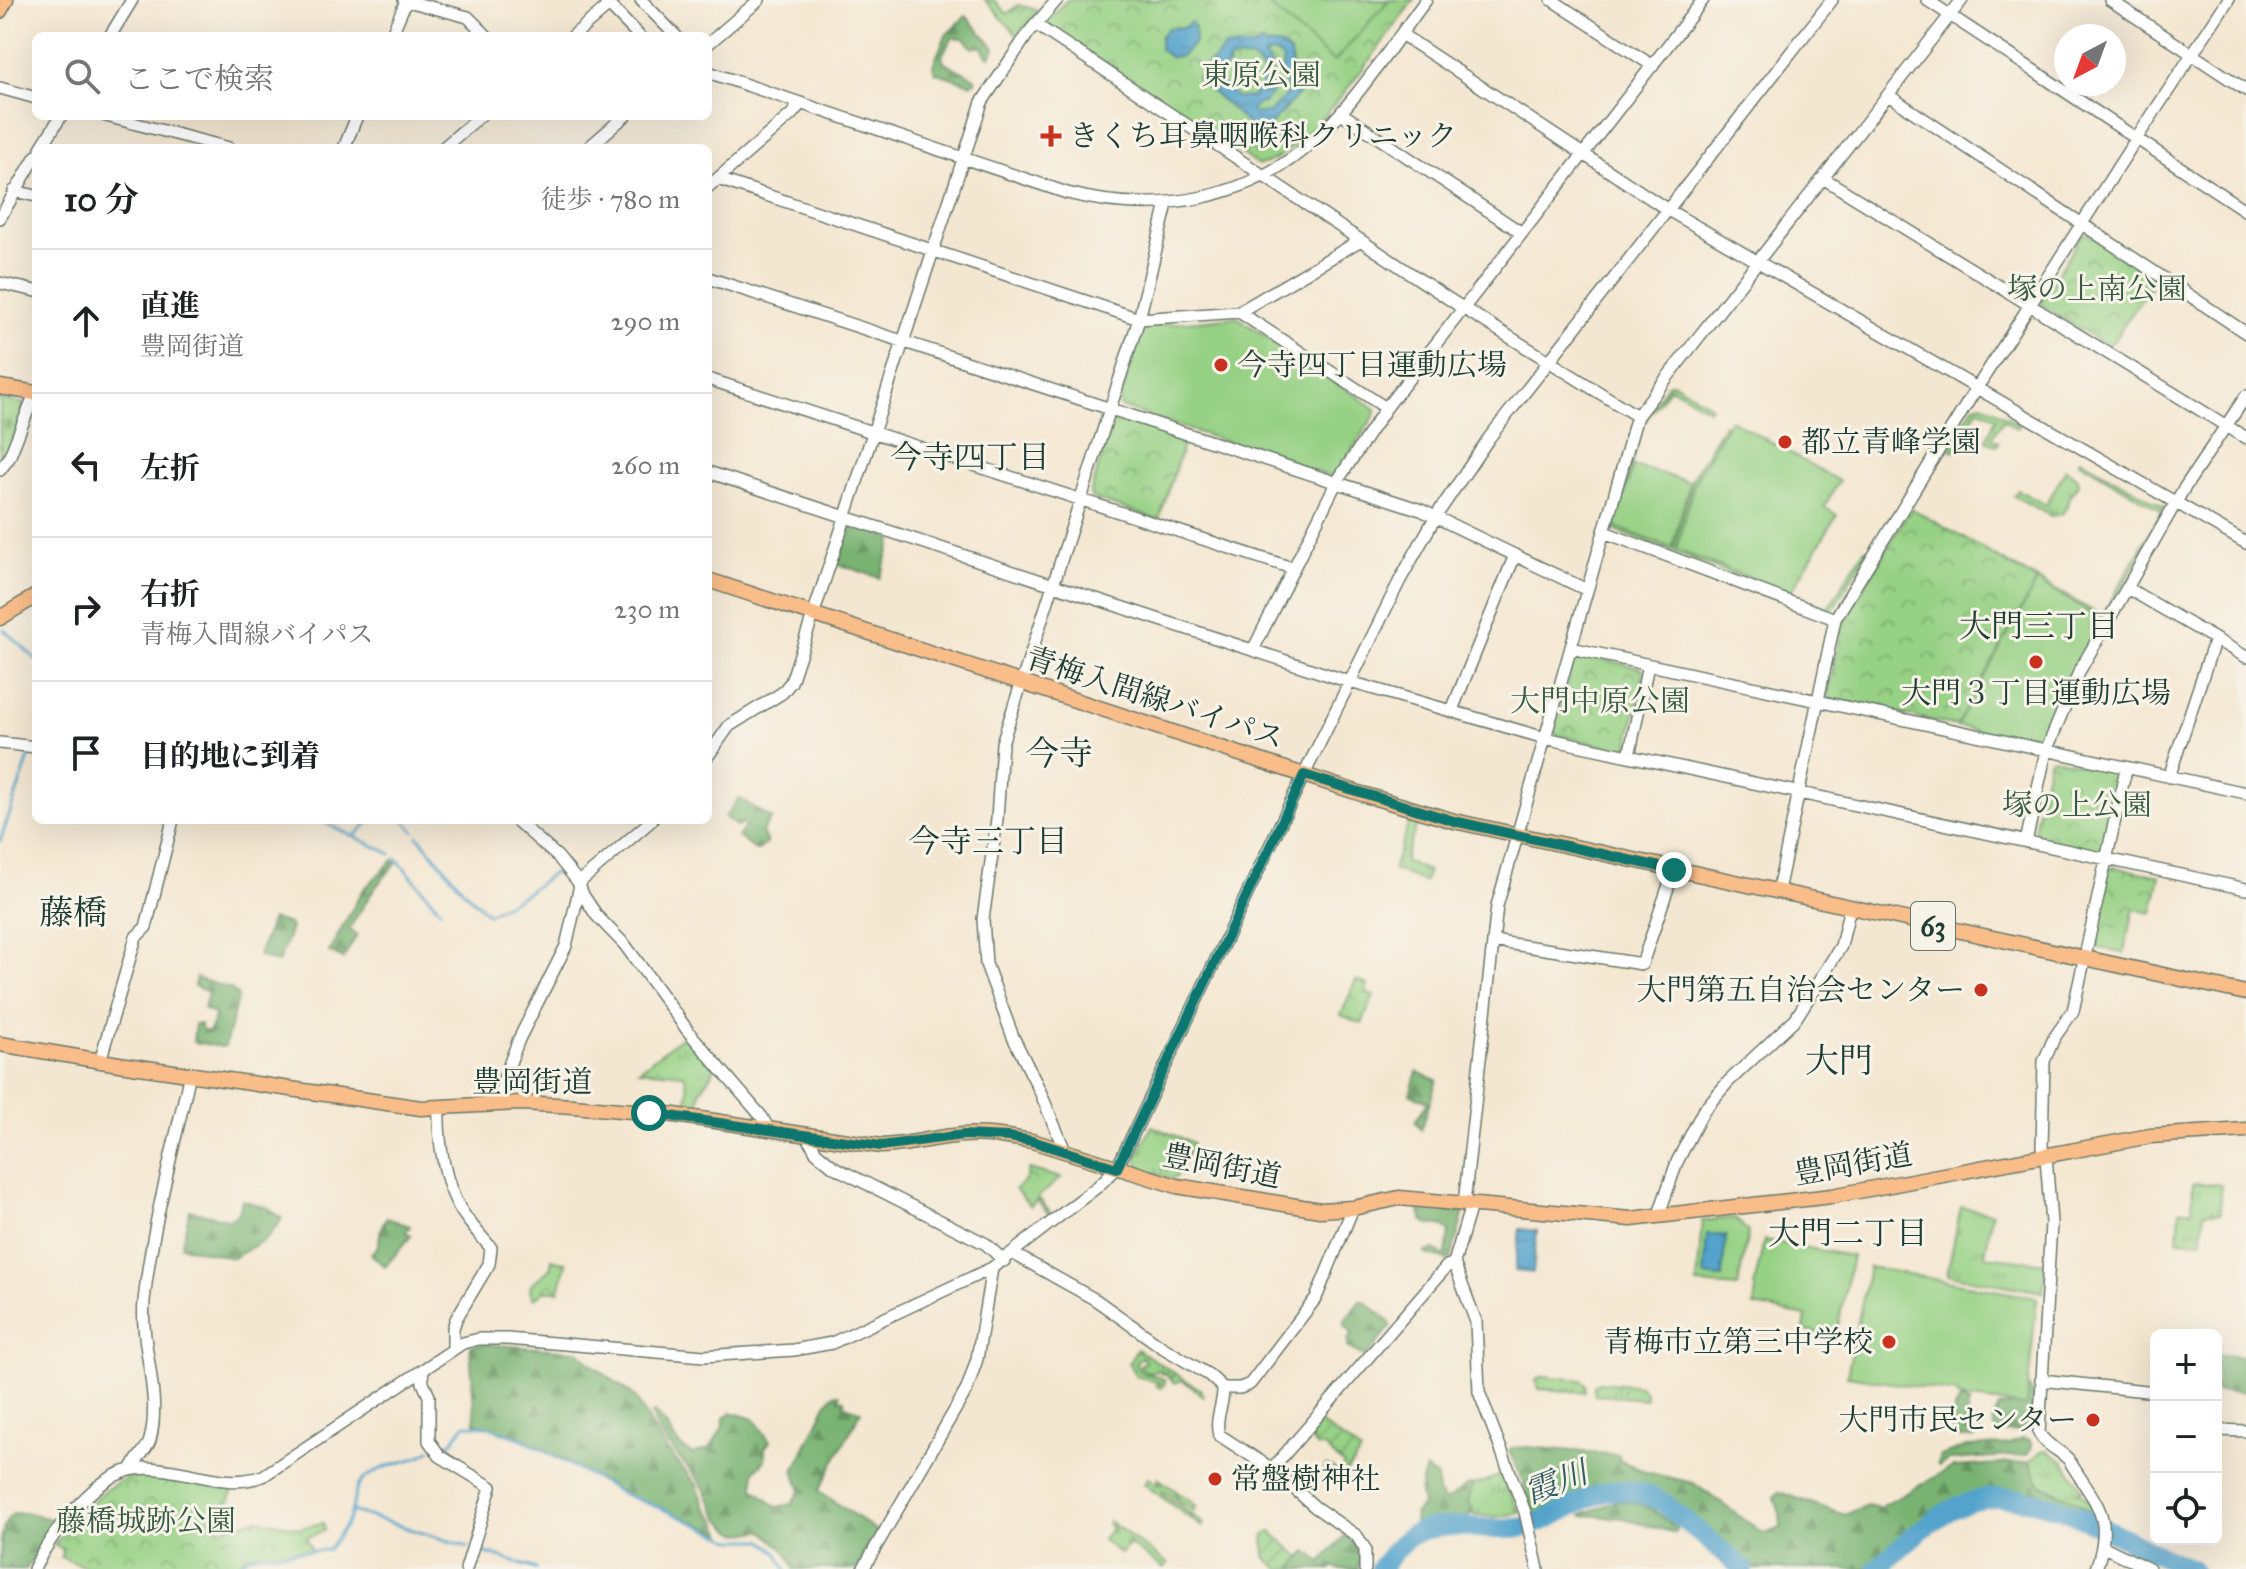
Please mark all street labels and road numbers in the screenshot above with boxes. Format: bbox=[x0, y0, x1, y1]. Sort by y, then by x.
street label: 青梅入間線バイパス bbox=[1021, 639, 1289, 757]
road number: 63 bbox=[1911, 902, 1955, 950]
street label: 豊岡街道 bbox=[472, 1064, 592, 1100]
street label: 豊岡街道 bbox=[1791, 1136, 1915, 1192]
street label: 豊岡街道 bbox=[1160, 1137, 1284, 1195]

